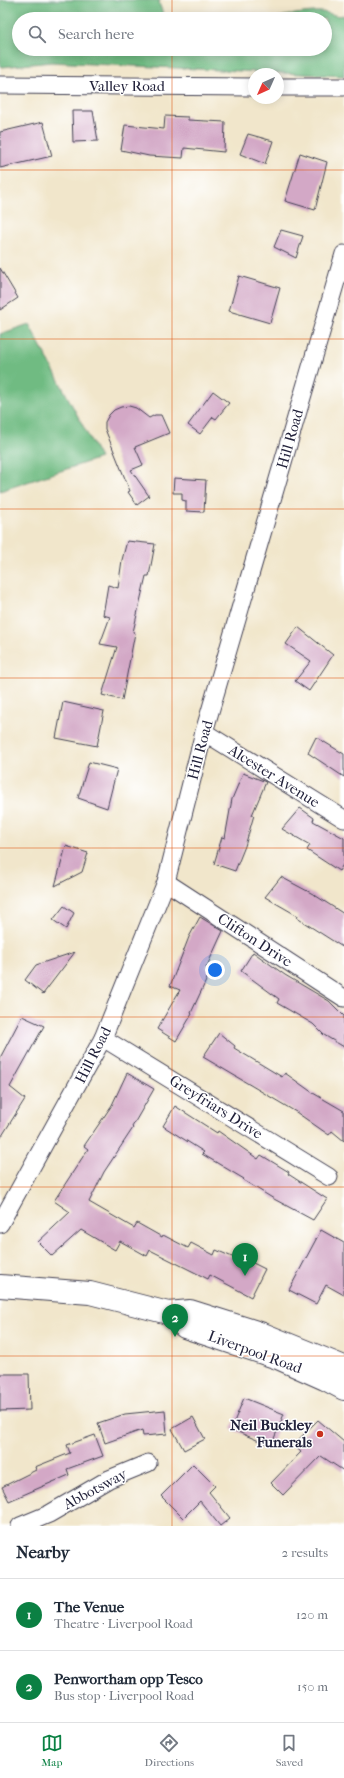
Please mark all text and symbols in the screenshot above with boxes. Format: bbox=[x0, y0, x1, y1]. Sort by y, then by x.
search box bbox=[12, 12, 332, 56]
icon: search bbox=[26, 23, 48, 45]
text: Search here bbox=[58, 25, 134, 43]
north arrow bbox=[248, 68, 284, 104]
street label: Valley Road bbox=[88, 77, 166, 95]
street label: Hill Road bbox=[273, 406, 307, 471]
street label: Hill Road bbox=[183, 717, 217, 782]
street label: Alcester Avenue bbox=[224, 740, 323, 812]
street label: Clifton Drive bbox=[214, 909, 296, 971]
your location bbox=[205, 960, 225, 980]
street label: Hill Road bbox=[71, 1023, 115, 1086]
street label: Greyfriars Drive bbox=[166, 1071, 266, 1143]
pin: 1 bbox=[232, 1243, 258, 1276]
pin: 2 bbox=[162, 1304, 188, 1337]
street label: Liverpool Road bbox=[206, 1327, 305, 1378]
place label: Neil Buckley Funerals bbox=[230, 1416, 313, 1451]
marker: Neil Buckley Funerals bbox=[315, 1429, 325, 1439]
street label: Abbotsway bbox=[59, 1464, 131, 1514]
text: Nearby bbox=[16, 1542, 70, 1562]
text: 2 results bbox=[282, 1545, 328, 1560]
text: The Venue bbox=[54, 1598, 124, 1616]
text: 1 bbox=[27, 1607, 31, 1622]
text: 120 m bbox=[296, 1607, 328, 1622]
text: Theatre · Liverpool Road bbox=[54, 1616, 193, 1631]
text: Penwortham opp Tesco bbox=[54, 1670, 203, 1688]
text: 2 bbox=[26, 1679, 32, 1694]
text: 150 m bbox=[297, 1679, 328, 1694]
text: Bus stop · Liverpool Road bbox=[54, 1688, 194, 1703]
tab: Map bbox=[41, 1732, 63, 1769]
tab: Directions bbox=[145, 1732, 194, 1769]
tab: Saved bbox=[276, 1732, 303, 1769]

